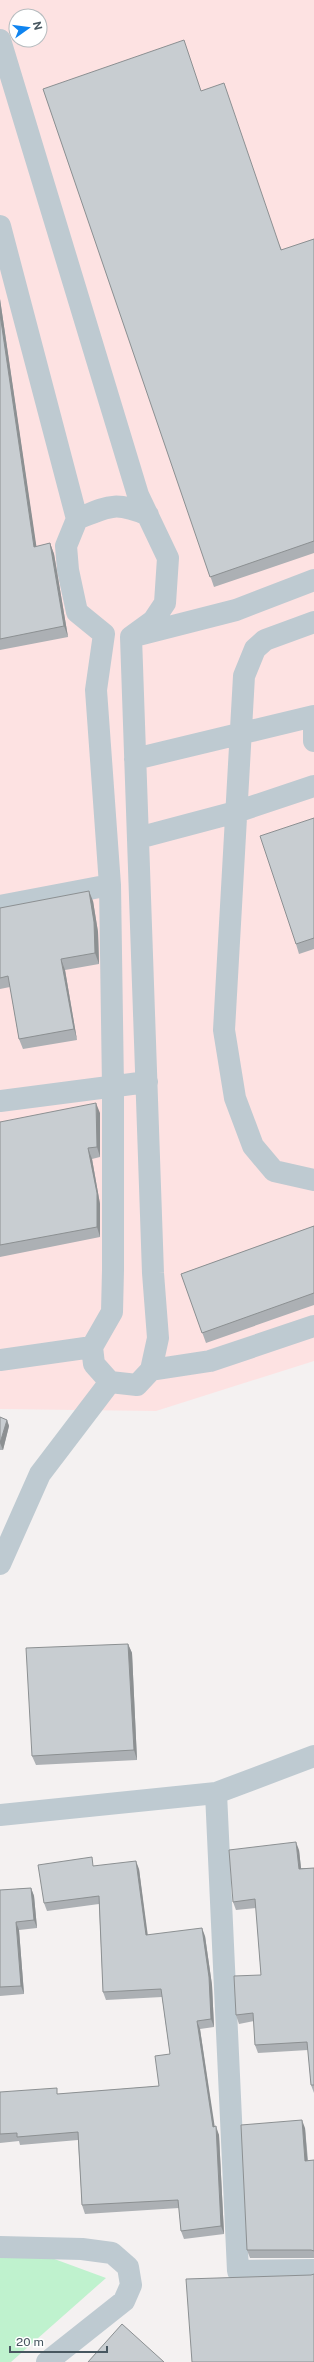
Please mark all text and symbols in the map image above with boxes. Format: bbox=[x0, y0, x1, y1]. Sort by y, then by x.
north arrow bbox=[8, 8, 48, 48]
text: N bbox=[31, 20, 45, 31]
scale bar bbox=[10, 2328, 107, 2354]
text: 20 m bbox=[16, 2335, 44, 2349]

